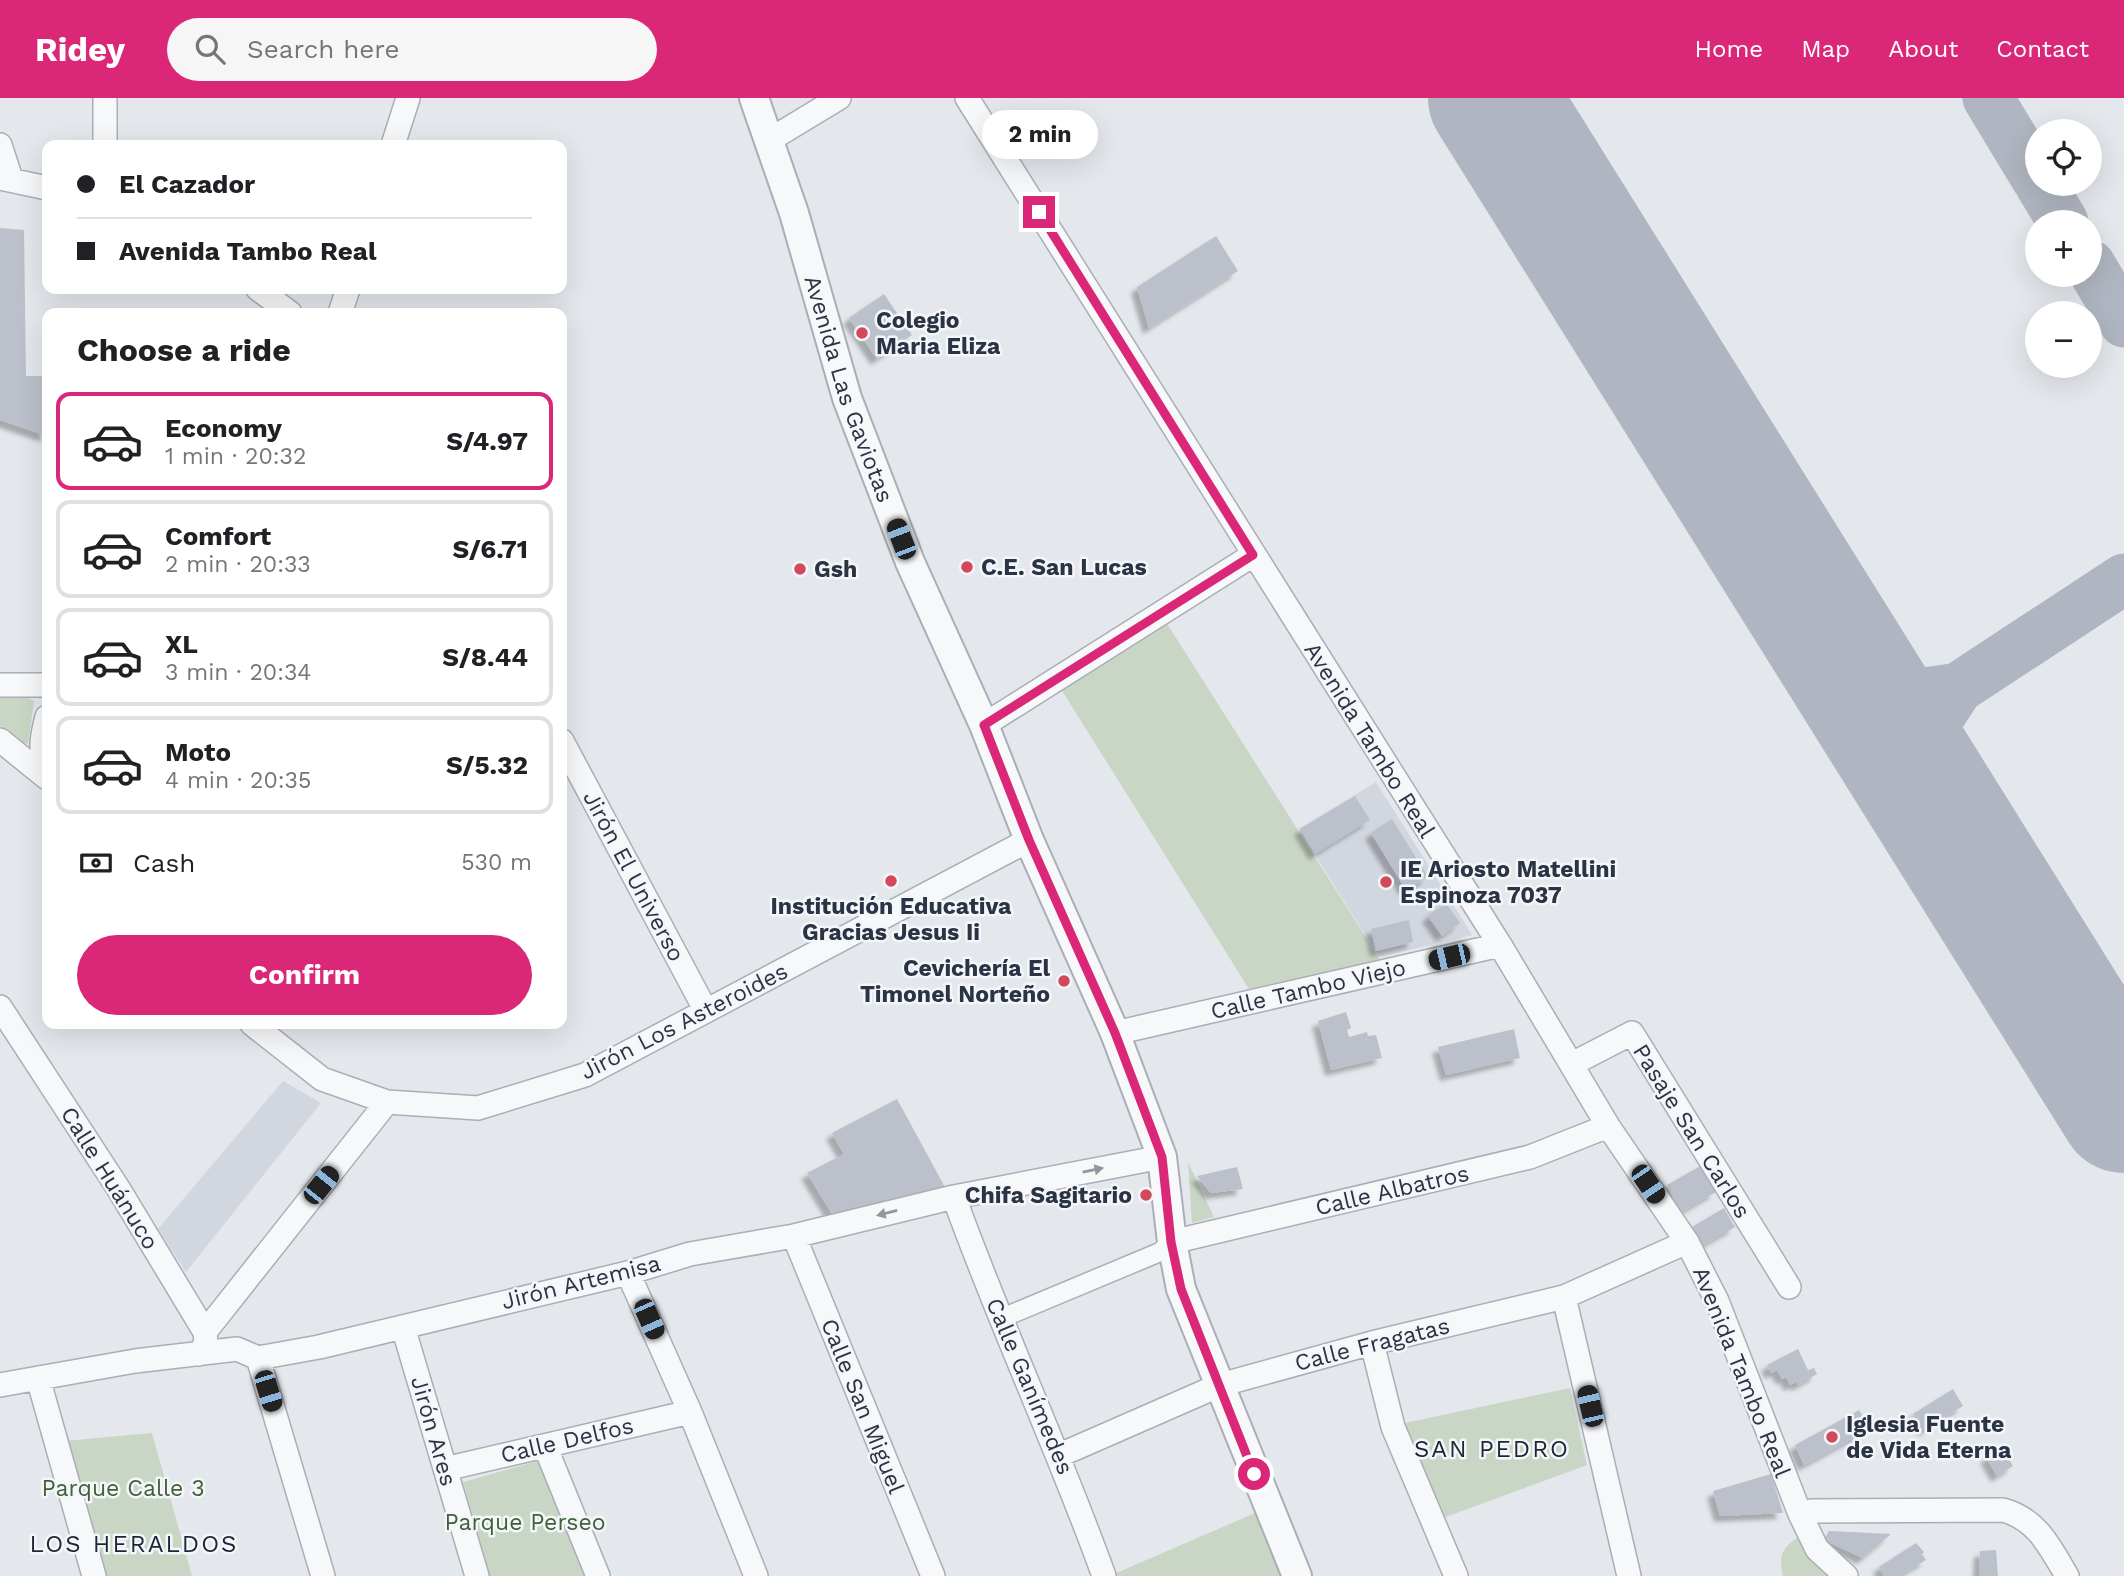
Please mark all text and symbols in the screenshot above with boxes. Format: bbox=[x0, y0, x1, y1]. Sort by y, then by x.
search box bbox=[167, 18, 657, 81]
text: Ridey bbox=[35, 30, 125, 69]
icon: search bbox=[191, 30, 229, 68]
text: Search here bbox=[247, 34, 399, 64]
text: Home bbox=[1695, 35, 1763, 63]
text: Map bbox=[1801, 35, 1850, 63]
text: About bbox=[1888, 35, 1958, 63]
text: Contact bbox=[1996, 35, 2089, 63]
callout: 2 min bbox=[981, 110, 1097, 159]
map controls bbox=[2025, 119, 2102, 378]
button: locate bbox=[2025, 119, 2102, 196]
text: 2 min bbox=[1009, 121, 1071, 148]
text: El Cazador bbox=[119, 169, 255, 199]
route end bbox=[1023, 196, 1055, 228]
button: + bbox=[2025, 210, 2102, 287]
text: Avenida Tambo Real bbox=[119, 236, 376, 266]
street label: Avenida Las Gaviotas bbox=[799, 272, 899, 506]
button: − bbox=[2025, 301, 2102, 378]
place label: Colegio Maria Eliza bbox=[876, 307, 1001, 360]
marker: Colegio Maria Eliza bbox=[854, 325, 870, 341]
text: Choose a ride bbox=[77, 331, 291, 369]
icon: car bbox=[81, 410, 144, 473]
text: Economy bbox=[165, 413, 282, 443]
text: S/4.97 bbox=[446, 426, 528, 456]
text: 1 min · 20:32 bbox=[165, 443, 306, 470]
car bbox=[884, 516, 919, 562]
icon: car bbox=[81, 518, 144, 581]
text: Comfort bbox=[165, 521, 271, 551]
text: S/6.71 bbox=[453, 534, 528, 564]
text: 2 min · 20:33 bbox=[165, 551, 311, 578]
place label: C.E. San Lucas bbox=[981, 554, 1147, 581]
place label: Gsh bbox=[814, 556, 857, 583]
marker: C.E. San Lucas bbox=[959, 559, 975, 575]
marker: Gsh bbox=[792, 561, 808, 577]
icon: car bbox=[81, 626, 144, 689]
text: XL bbox=[165, 629, 198, 659]
street label: Avenida Tambo Real bbox=[1299, 638, 1441, 843]
text: S/8.44 bbox=[442, 642, 528, 672]
text: 3 min · 20:34 bbox=[165, 659, 311, 686]
icon: car bbox=[81, 734, 144, 797]
text: Moto bbox=[165, 737, 231, 767]
text: S/5.32 bbox=[446, 750, 528, 780]
text: 4 min · 20:35 bbox=[165, 767, 311, 794]
street label: Jirón El Universo bbox=[577, 786, 690, 966]
icon: cash bbox=[77, 844, 115, 882]
text: Cash bbox=[133, 848, 195, 878]
text: 530 m bbox=[461, 849, 532, 876]
place label: IE Ariosto Matellini Espinoza 7037 bbox=[1400, 856, 1616, 909]
marker: Institución Educativa Gracias Jesus Ii bbox=[883, 873, 899, 889]
marker: IE Ariosto Matellini Espinoza 7037 bbox=[1378, 874, 1394, 890]
place label: Institución Educativa Gracias Jesus Ii bbox=[771, 893, 1012, 946]
button: Confirm bbox=[77, 935, 532, 1015]
car bbox=[1427, 942, 1472, 972]
street label: Calle Tambo Viejo bbox=[1208, 954, 1408, 1025]
place label: Cevichería El Timonel Norteño bbox=[860, 955, 1050, 1008]
street label: Jirón Los Asteroides bbox=[576, 957, 792, 1085]
marker: Cevichería El Timonel Norteño bbox=[1056, 973, 1072, 989]
street label: Pasaje San Carlos bbox=[1627, 1039, 1756, 1223]
street label: Calle Huánuco bbox=[55, 1102, 164, 1255]
street label: Calle Albatros bbox=[1313, 1160, 1472, 1221]
car bbox=[1628, 1161, 1669, 1207]
car bbox=[300, 1162, 343, 1208]
one-way arrow bbox=[1082, 1164, 1104, 1175]
place label: Chifa Sagitario bbox=[965, 1182, 1132, 1209]
marker: Chifa Sagitario bbox=[1138, 1187, 1154, 1203]
one-way arrow bbox=[876, 1208, 898, 1219]
street label: Jirón Artemisa bbox=[499, 1250, 663, 1315]
street label: Avenida Tambo Real bbox=[1687, 1263, 1796, 1482]
street label: Calle Ganímedes bbox=[980, 1294, 1079, 1478]
car bbox=[631, 1296, 668, 1342]
street label: Calle Fragatas bbox=[1292, 1312, 1452, 1377]
street label: Calle San Miguel bbox=[815, 1315, 910, 1498]
car bbox=[252, 1368, 285, 1414]
street label: Jirón Ares bbox=[405, 1373, 462, 1489]
car bbox=[1576, 1383, 1605, 1429]
place label: Iglesia Fuente de Vida Eterna bbox=[1846, 1411, 2012, 1464]
street label: Calle Delfos bbox=[498, 1412, 636, 1469]
marker: Iglesia Fuente de Vida Eterna bbox=[1824, 1429, 1840, 1445]
district label: SAN PEDRO bbox=[1414, 1435, 1570, 1463]
route start bbox=[1238, 1458, 1270, 1490]
park label: Parque Calle 3 bbox=[41, 1475, 205, 1502]
park label: Parque Perseo bbox=[445, 1509, 605, 1536]
district label: LOS HERALDOS bbox=[29, 1530, 239, 1558]

